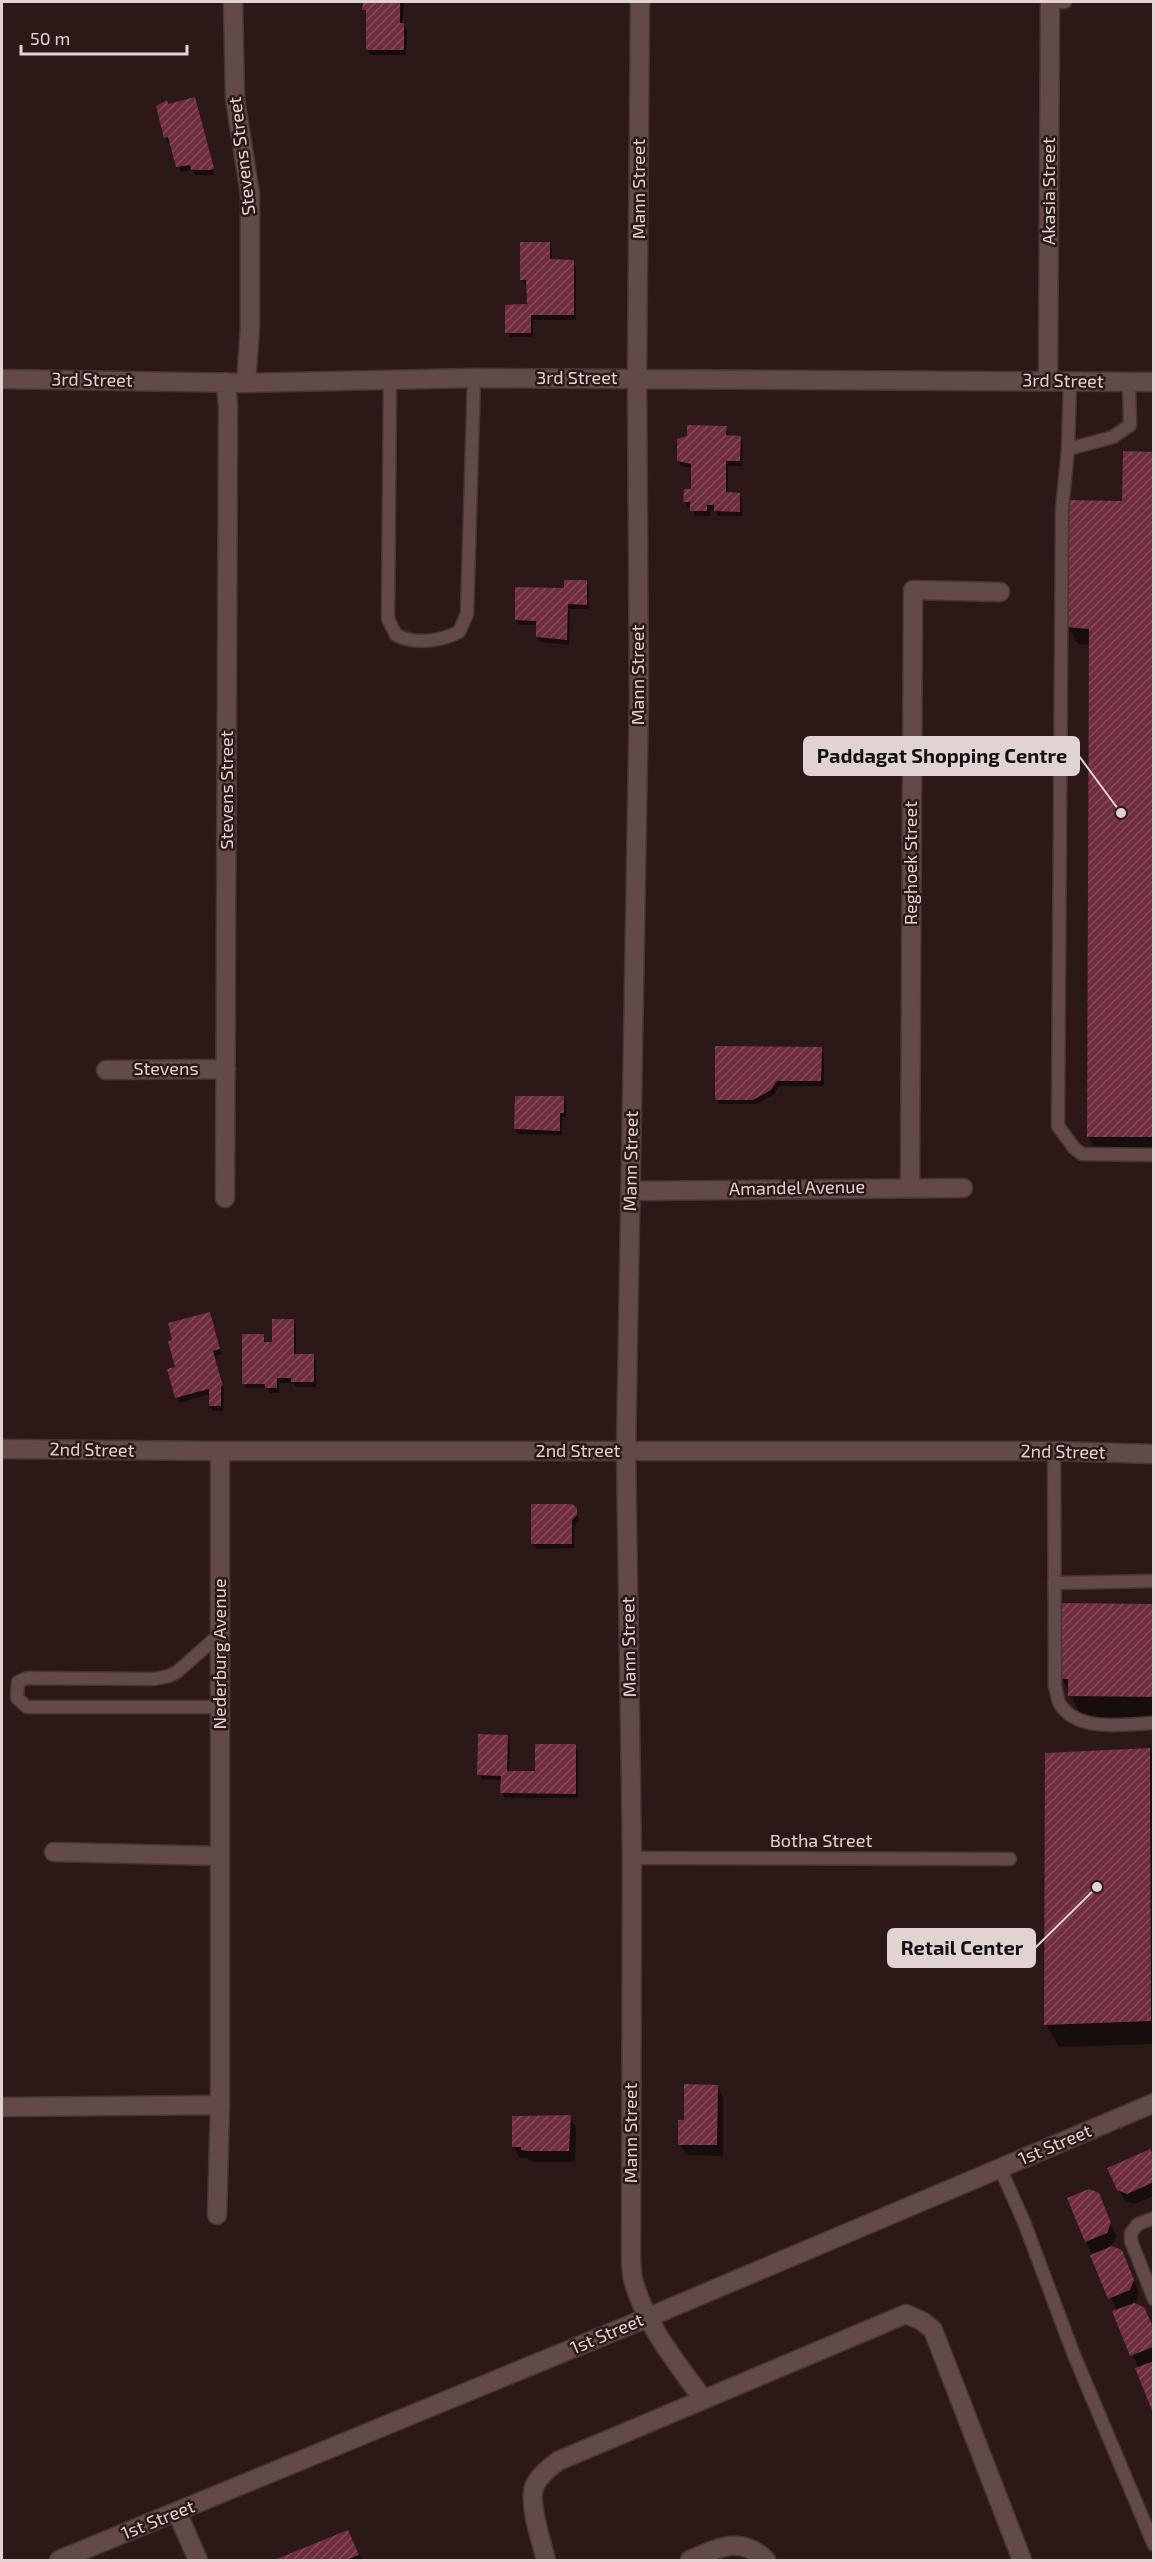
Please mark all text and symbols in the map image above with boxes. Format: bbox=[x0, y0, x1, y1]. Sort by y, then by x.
scale bar bbox=[21, 18, 188, 56]
text: 50 m bbox=[30, 27, 70, 49]
street label: Stevens Street bbox=[223, 95, 259, 217]
street label: Akasia Street bbox=[1037, 137, 1059, 245]
street label: Mann Street bbox=[627, 139, 649, 239]
street label: 3rd Street bbox=[536, 366, 618, 388]
street label: 3rd Street bbox=[51, 367, 133, 391]
street label: 3rd Street bbox=[1022, 368, 1104, 392]
street label: Mann Street bbox=[626, 625, 648, 725]
street label: Stevens Street bbox=[215, 730, 237, 850]
callout: Paddagat Shopping Centre bbox=[804, 737, 1079, 775]
text: Paddagat Shopping Centre bbox=[817, 743, 1067, 767]
street label: Reghoek Street bbox=[899, 801, 921, 925]
street label: Stevens bbox=[133, 1057, 199, 1079]
street label: Mann Street bbox=[618, 1110, 642, 1211]
street label: Amandel Avenue bbox=[729, 1175, 865, 1199]
street label: 2nd Street bbox=[49, 1437, 135, 1461]
street label: 2nd Street bbox=[536, 1439, 621, 1461]
street label: 2nd Street bbox=[1020, 1439, 1106, 1463]
street label: Nederburg Avenue bbox=[208, 1578, 230, 1730]
street label: Mann Street bbox=[616, 1596, 640, 1698]
street label: Botha Street bbox=[770, 1829, 872, 1851]
callout: Retail Center bbox=[888, 1929, 1035, 1967]
text: Retail Center bbox=[901, 1935, 1024, 1959]
street label: Mann Street bbox=[619, 2083, 641, 2183]
street label: 1st Street bbox=[1015, 2119, 1095, 2169]
street label: 1st Street bbox=[567, 2308, 647, 2358]
street label: 1st Street bbox=[118, 2494, 198, 2544]

